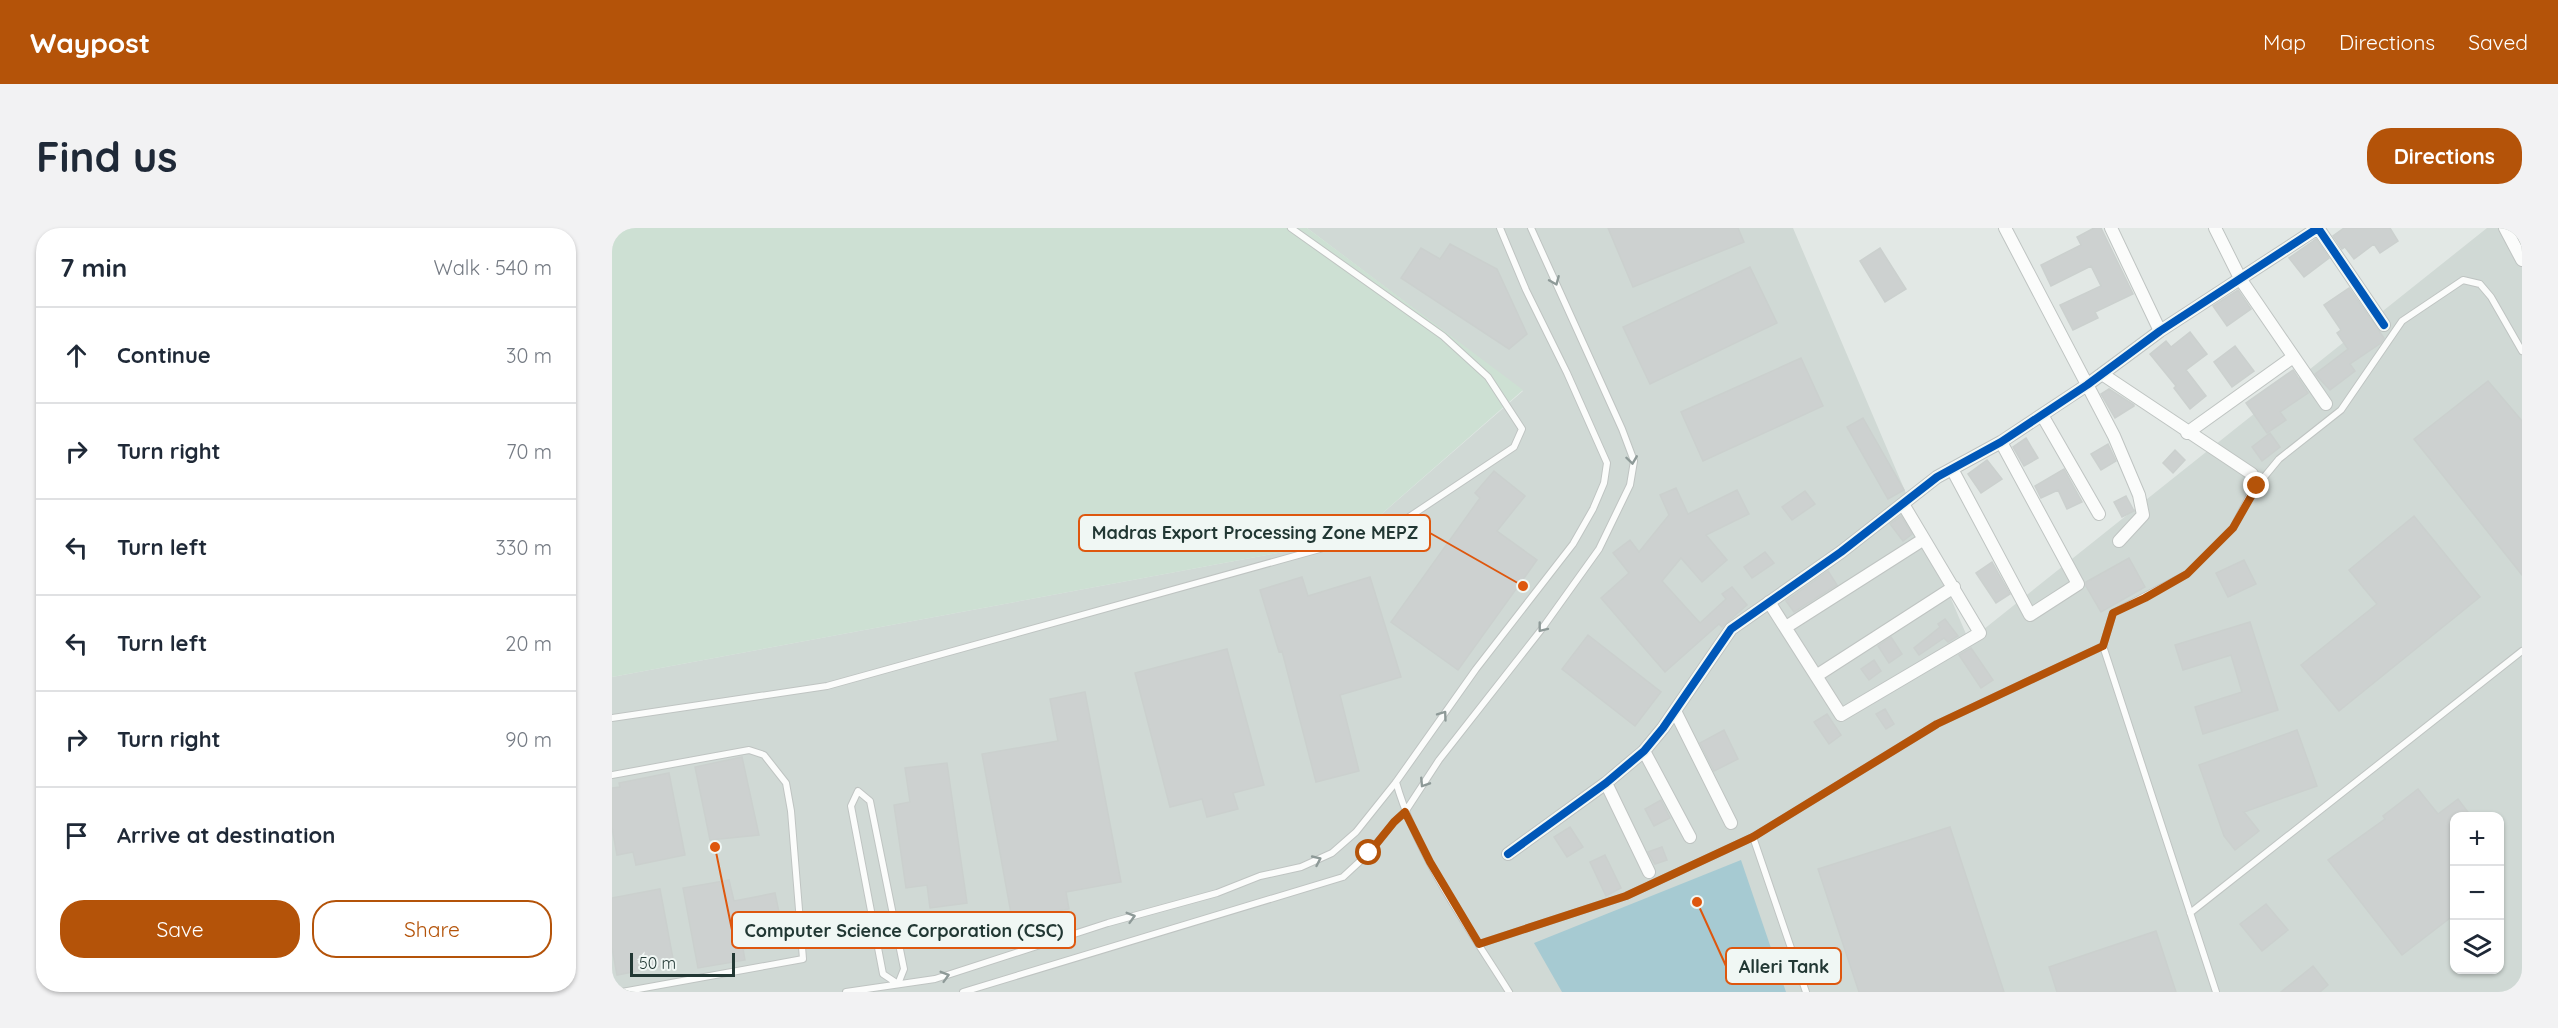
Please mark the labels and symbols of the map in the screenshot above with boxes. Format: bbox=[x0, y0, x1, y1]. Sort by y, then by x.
one-way arrow bbox=[1548, 275, 1560, 286]
one-way arrow bbox=[1625, 455, 1637, 465]
route end bbox=[2243, 472, 2269, 498]
callout: Madras Export Processing Zone MEPZ bbox=[1079, 515, 1430, 551]
text: Madras Export Processing Zone MEPZ bbox=[1092, 521, 1419, 544]
one-way arrow bbox=[1538, 622, 1549, 633]
one-way arrow bbox=[1436, 710, 1447, 721]
one-way arrow bbox=[1419, 777, 1431, 787]
route start bbox=[1355, 839, 1381, 865]
one-way arrow bbox=[1310, 855, 1321, 867]
callout: Computer Science Corporation (CSC) bbox=[732, 912, 1075, 948]
one-way arrow bbox=[1125, 912, 1135, 924]
text: Computer Science Corporation (CSC) bbox=[745, 919, 1064, 942]
callout: Alleri Tank bbox=[1726, 948, 1841, 984]
scale bar bbox=[630, 950, 735, 978]
text: Alleri Tank bbox=[1739, 955, 1829, 978]
one-way arrow bbox=[939, 971, 950, 983]

